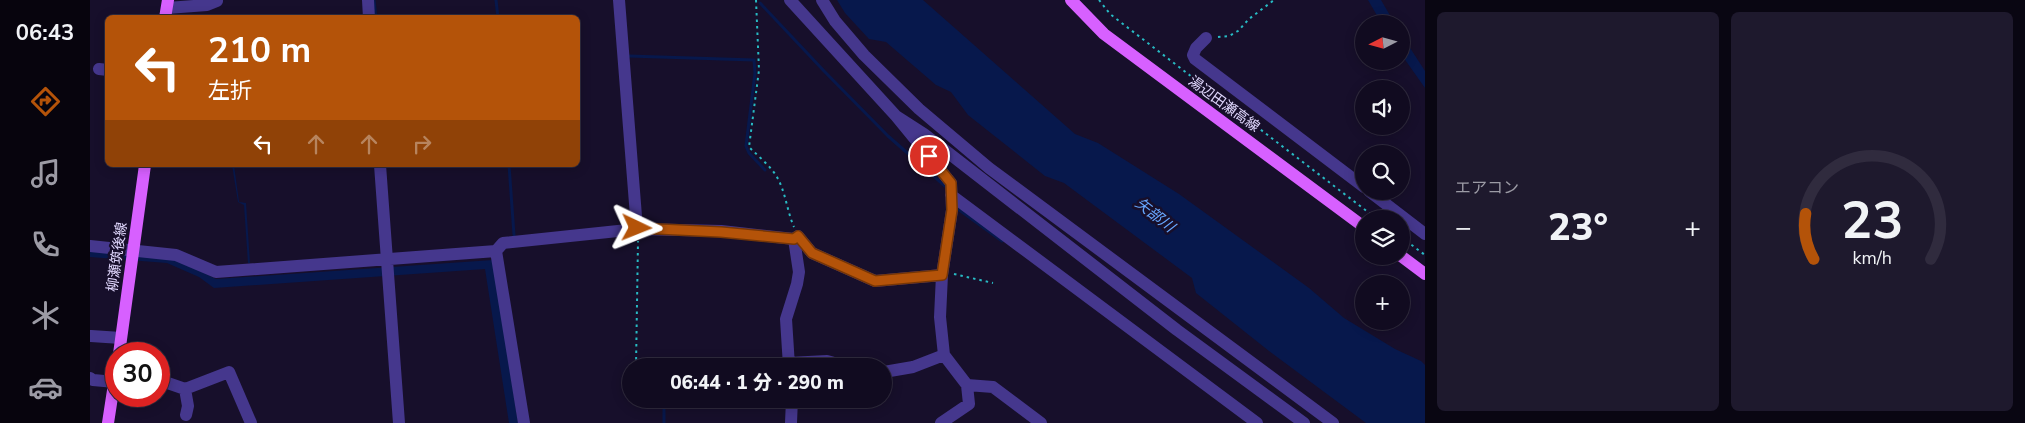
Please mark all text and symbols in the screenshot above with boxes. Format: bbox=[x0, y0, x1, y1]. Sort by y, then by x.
north arrow bbox=[1355, 15, 1410, 70]
map controls bbox=[1355, 15, 1410, 330]
text: 06:43 bbox=[16, 18, 74, 48]
text: 210 m bbox=[208, 27, 311, 74]
icon: left bbox=[125, 35, 190, 100]
street label: 湯辺田瀬高線 bbox=[1184, 72, 1264, 136]
text: 左折 bbox=[208, 76, 252, 106]
button: sound bbox=[1355, 80, 1410, 135]
icon: directions bbox=[28, 84, 63, 119]
icon: left bbox=[249, 130, 277, 158]
icon: ahead bbox=[302, 130, 330, 158]
icon: ahead bbox=[355, 130, 383, 158]
icon: right bbox=[408, 130, 436, 158]
pin bbox=[908, 135, 950, 177]
icon: arrive bbox=[915, 142, 943, 170]
button: search bbox=[1355, 145, 1410, 200]
icon: music bbox=[28, 156, 63, 191]
text: エアコン bbox=[1455, 177, 1519, 199]
text: 23 bbox=[1841, 185, 1903, 256]
water label: 矢部川 bbox=[1131, 193, 1180, 238]
position arrow bbox=[610, 201, 662, 253]
text: 23° bbox=[1548, 202, 1608, 253]
text: − bbox=[1455, 209, 1472, 247]
text: + bbox=[1684, 209, 1701, 247]
button: layers bbox=[1355, 210, 1410, 265]
street label: 柳瀬筑後線 bbox=[103, 221, 131, 293]
icon: phone bbox=[28, 227, 63, 262]
text: km/h bbox=[1852, 246, 1892, 270]
button: + bbox=[1355, 275, 1410, 330]
icon: climate bbox=[28, 298, 63, 333]
speed limit sign: 30 bbox=[105, 342, 170, 407]
icon: car bbox=[28, 370, 63, 405]
text: 06:44 · 1 分 · 290 m bbox=[670, 370, 844, 396]

